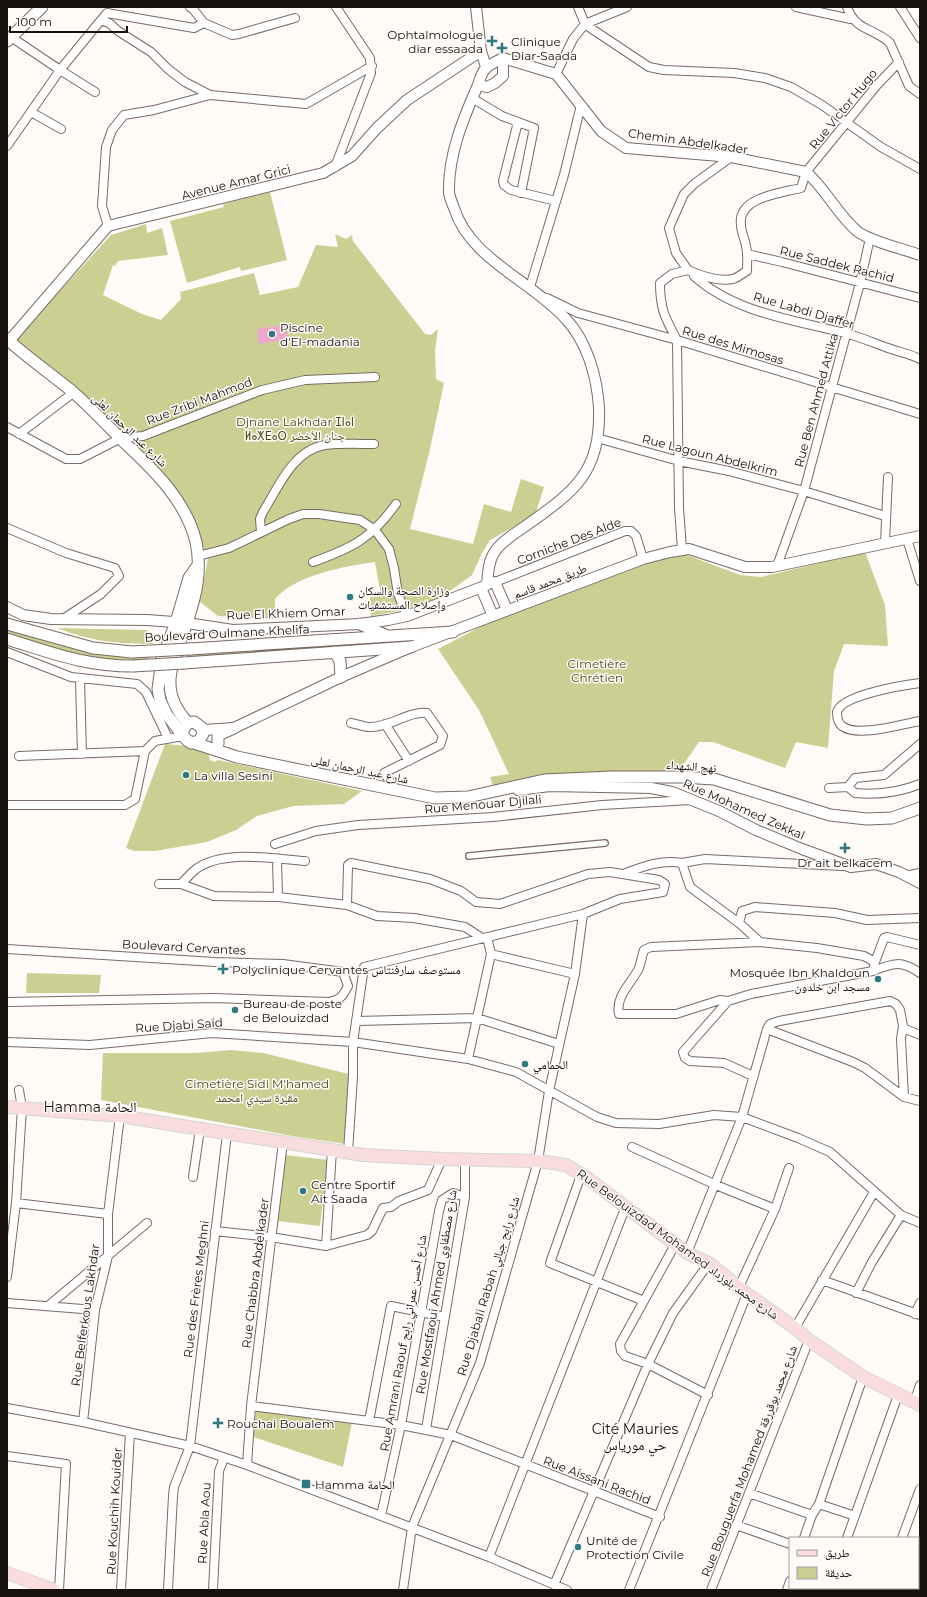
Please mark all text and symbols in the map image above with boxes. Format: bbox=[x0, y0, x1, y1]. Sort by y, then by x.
scale bar bbox=[10, 8, 127, 34]
text: 100 m bbox=[16, 14, 52, 29]
place label: Ophtalmologue diar essaada bbox=[387, 27, 483, 56]
place label: Clinique Diar-Saada bbox=[511, 34, 577, 63]
marker: Ophtalmologue diar essaada bbox=[486, 35, 498, 47]
marker: Clinique Diar-Saada bbox=[496, 42, 508, 54]
street label: Rue Victor Hugo bbox=[806, 66, 880, 152]
street label: Chemin Abdelkader bbox=[627, 125, 749, 157]
street label: Avenue Amar Grici bbox=[180, 161, 292, 203]
street label: Rue Saddek Rachid bbox=[778, 243, 896, 285]
street label: Rue Labdi Djaffer bbox=[752, 288, 856, 332]
place label: Piscine d'El-madania bbox=[280, 320, 360, 349]
street label: Rue des Mimosas bbox=[680, 322, 786, 368]
marker: Piscine d'El-madania bbox=[267, 329, 277, 339]
street label: Rue Ben Ahmed Attika bbox=[791, 331, 841, 469]
street label: Rue Zribi Mahmod bbox=[144, 374, 254, 428]
street label: شارع عبد الرحمان لعلى bbox=[88, 390, 171, 471]
park label: Djnane Lakhdar ⵊⵏⴰⵏ ⵍⴰⵅⴹⴰⵔ جنان الأخضر bbox=[236, 414, 354, 443]
street label: Rue Lagoun Abdelkrim bbox=[641, 431, 779, 479]
street label: Corniche Des Alde bbox=[515, 514, 623, 568]
street label: طريق محمد قاسم bbox=[511, 560, 589, 603]
place label: وزارة الصحة والسكان وإصلاح المستشفيات bbox=[358, 583, 450, 612]
marker: وزارة الصحة والسكان وإصلاح المستشفيات bbox=[345, 592, 355, 602]
street label: Rue El Khiem Omar bbox=[226, 603, 346, 623]
street label: Boulevard Oulmane Khelifa bbox=[144, 621, 310, 645]
park label: Cimetière Chrétien bbox=[568, 656, 626, 685]
street label: شارع عبد الرحمان لعلى bbox=[310, 751, 410, 788]
street label: نهج الشهداء bbox=[665, 757, 717, 775]
place label: La villa Sesini bbox=[194, 768, 273, 783]
marker: La villa Sesini bbox=[181, 770, 191, 780]
street label: Rue Mohamed Zekkal bbox=[681, 775, 807, 843]
street label: Rue Menouar Djilali bbox=[424, 791, 542, 817]
marker: Dr ait belkacem bbox=[839, 842, 851, 854]
place label: Dr ait belkacem bbox=[797, 855, 893, 870]
street label: Boulevard Cervantes bbox=[122, 936, 246, 958]
place label: Polyclinique Cervantes مستوصف سارفنتاس bbox=[232, 962, 461, 977]
marker: Polyclinique Cervantes مستوصف سارفنتاس bbox=[217, 963, 229, 975]
place label: Mosquée Ibn Khaldoun مسجد ابن خلدون bbox=[730, 965, 870, 994]
marker: Mosquée Ibn Khaldoun مسجد ابن خلدون bbox=[873, 974, 883, 984]
place label: Bureau de poste de Belouizdad bbox=[243, 996, 342, 1025]
marker: Bureau de poste de Belouizdad bbox=[230, 1005, 240, 1015]
street label: Rue Djabi Saïd bbox=[135, 1014, 223, 1036]
place label: الحمامي bbox=[533, 1057, 568, 1075]
marker: الحمامي bbox=[520, 1059, 530, 1069]
park label: Cimetière Sidi M'hamed مقبرة سيدي امحمد bbox=[185, 1076, 329, 1108]
district label: Hamma الحامة bbox=[43, 1098, 137, 1116]
street label: Rue Belouizdad Mohamed شارع محمد بلوزداد bbox=[574, 1166, 782, 1323]
place label: Centre Sportif Ait Saada bbox=[311, 1177, 396, 1206]
marker: Centre Sportif Ait Saada bbox=[298, 1186, 308, 1196]
street label: Rue Mostfaoui Ahmed شارع مصطفاوي bbox=[412, 1189, 463, 1396]
street label: Rue Djabali Rabah شارع رابح جبالي bbox=[453, 1194, 525, 1379]
street label: Rue Chabbra Abdelkader bbox=[238, 1197, 272, 1349]
street label: Rue des Frères Meghni bbox=[180, 1220, 212, 1358]
street label: Rue Amrani Raouf شارع أحسن عمراني رابح bbox=[377, 1233, 432, 1453]
street label: Rue Belferkous Lakhdar bbox=[68, 1243, 102, 1387]
street label: Rue Bouguerfa Mohamed شارع محمد بوقررفة bbox=[698, 1343, 801, 1579]
place label: Rouchai Boualem bbox=[227, 1416, 334, 1431]
marker: Rouchai Boualem bbox=[212, 1417, 224, 1429]
district label: Cité Mauries حي مورياس bbox=[592, 1420, 679, 1457]
street label: Rue Kouchih Kouider bbox=[103, 1447, 125, 1575]
street label: Rue Aïssani Rachid bbox=[541, 1453, 653, 1507]
place label: Hamma الحامة bbox=[315, 1477, 395, 1492]
marker: Hamma الحامة bbox=[300, 1478, 312, 1490]
street label: Rue Abla Aou bbox=[194, 1482, 214, 1564]
place label: Unité de Protection Civile bbox=[586, 1533, 684, 1562]
legend bbox=[789, 1537, 919, 1589]
marker: Unité de Protection Civile bbox=[573, 1542, 583, 1552]
text: طريق bbox=[825, 1545, 850, 1560]
text: حديقة bbox=[825, 1565, 853, 1580]

